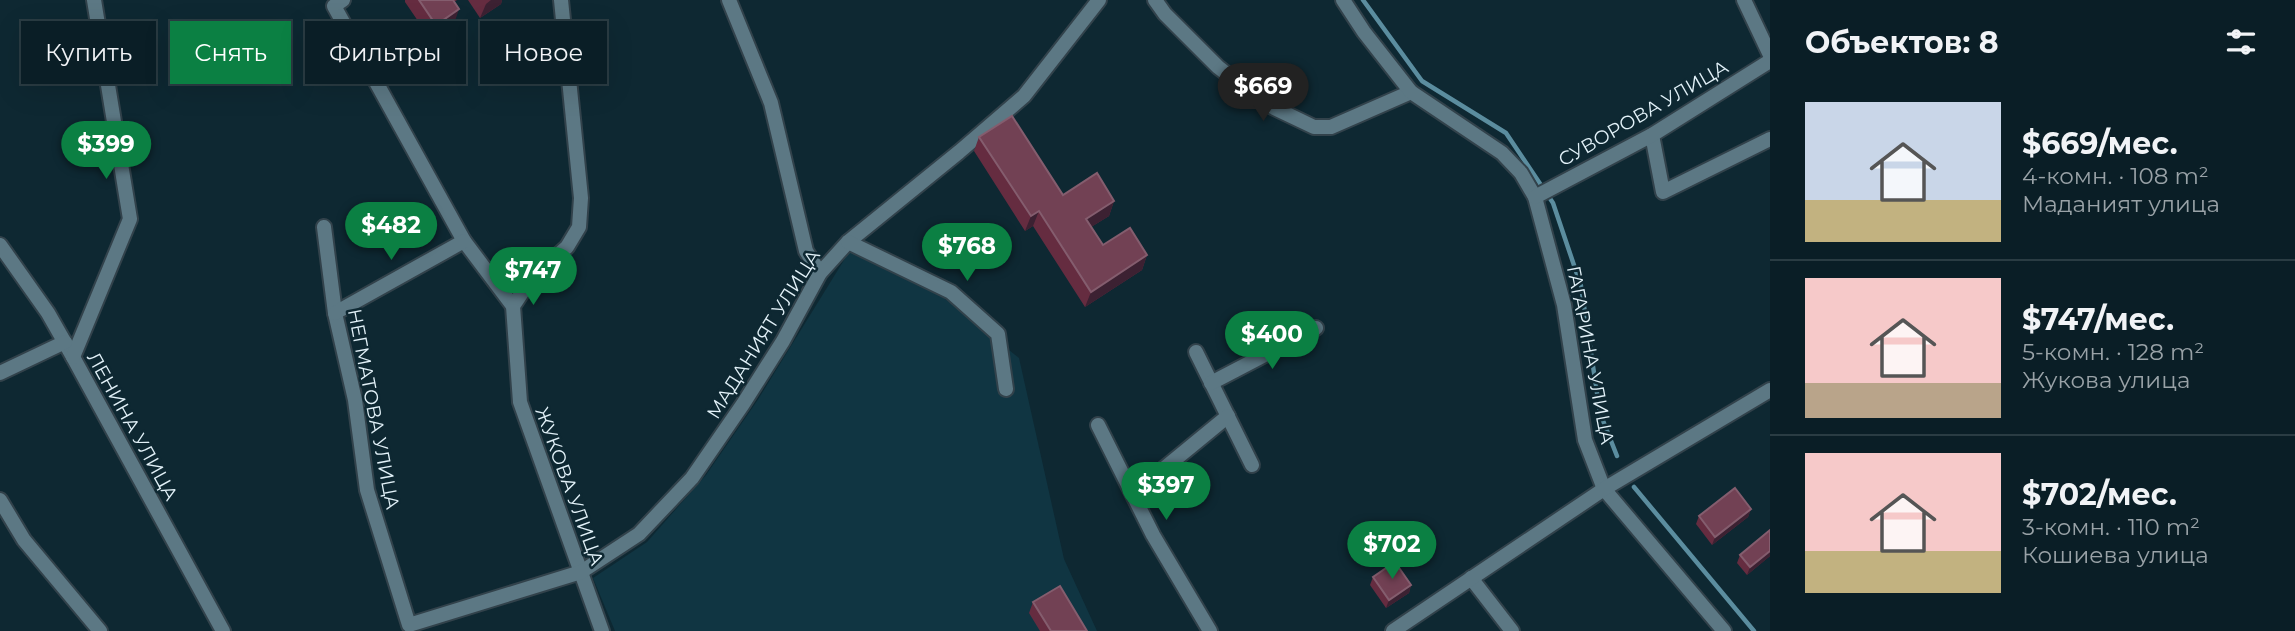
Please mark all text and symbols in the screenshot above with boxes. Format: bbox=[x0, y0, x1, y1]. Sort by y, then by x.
chip: Купить bbox=[21, 21, 156, 84]
chip: Снять bbox=[170, 21, 291, 84]
chip: Фильтры bbox=[305, 21, 466, 84]
chip: Новое bbox=[480, 21, 607, 84]
icon: filters bbox=[2222, 23, 2260, 61]
text: Объектов: 8 bbox=[1805, 24, 1999, 61]
street label: СУВОРОВА УЛИЦА bbox=[1554, 55, 1732, 171]
pin: $669 bbox=[1222, 64, 1304, 123]
text: $669 bbox=[1234, 72, 1292, 100]
pin: $399 bbox=[65, 122, 147, 181]
text: $669/мес. bbox=[2022, 125, 2178, 162]
text: $399 bbox=[77, 130, 135, 158]
icon: home bbox=[1861, 130, 1945, 214]
text: 4-комн. · 108 m² bbox=[2022, 162, 2209, 190]
text: Маданият улица bbox=[2022, 190, 2220, 218]
pin: $482 bbox=[350, 202, 432, 262]
text: $482 bbox=[361, 211, 421, 239]
pin: $768 bbox=[926, 224, 1008, 283]
text: $768 bbox=[938, 232, 996, 260]
street label: МАДАНИЯТ УЛИЦА bbox=[702, 245, 825, 423]
pin: $747 bbox=[492, 247, 574, 307]
text: $747 bbox=[505, 256, 561, 284]
street label: ГАГАРИНА УЛИЦА bbox=[1562, 264, 1619, 446]
text: $747/мес. bbox=[2022, 301, 2174, 338]
icon: home bbox=[1861, 306, 1945, 390]
street label: НЕГМАТОВА УЛИЦА bbox=[343, 307, 404, 511]
pin: $400 bbox=[1231, 312, 1313, 371]
text: $400 bbox=[1241, 320, 1303, 348]
text: 5-комн. · 128 m² bbox=[2022, 338, 2204, 366]
street label: ЛЕНИНА УЛИЦА bbox=[82, 348, 183, 505]
text: Жукова улица bbox=[2022, 366, 2190, 394]
street label: ЖУКОВА УЛИЦА bbox=[530, 404, 609, 568]
pin: $397 bbox=[1125, 462, 1207, 522]
text: $397 bbox=[1137, 471, 1195, 499]
text: $702/мес. bbox=[2022, 476, 2177, 513]
icon: home bbox=[1861, 481, 1945, 565]
text: 3-комн. · 110 m² bbox=[2022, 513, 2200, 541]
pin: $702 bbox=[1351, 522, 1433, 581]
text: $702 bbox=[1363, 530, 1421, 558]
text: Кошиева улица bbox=[2022, 541, 2209, 569]

